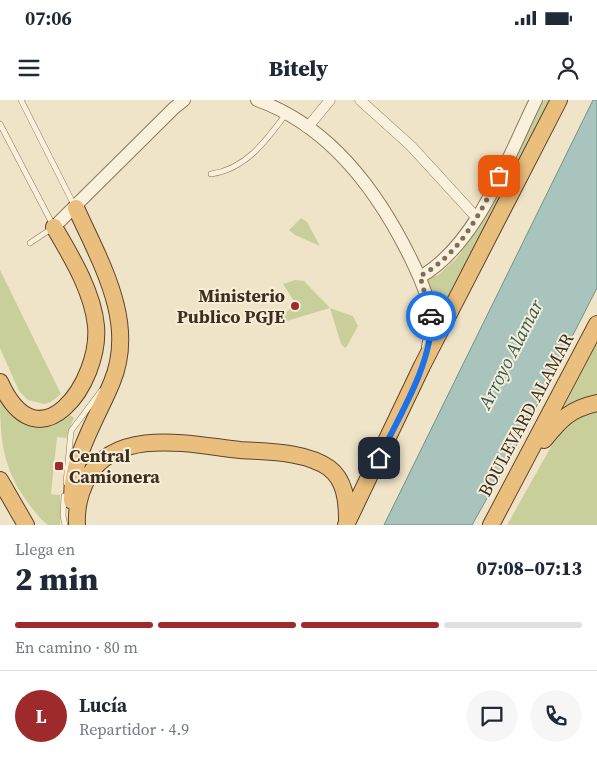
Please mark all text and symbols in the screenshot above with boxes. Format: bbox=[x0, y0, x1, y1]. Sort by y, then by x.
text: 07:06 bbox=[25, 5, 72, 31]
text: Bitely bbox=[269, 53, 328, 83]
icon: menu bbox=[15, 54, 43, 82]
icon: person bbox=[554, 54, 582, 82]
pin bbox=[478, 155, 520, 197]
icon: bag bbox=[485, 162, 513, 190]
place label: Ministerio Publico PGJE bbox=[177, 283, 285, 329]
courier bbox=[406, 291, 456, 341]
water label: Arroyo Alamar bbox=[471, 294, 549, 414]
marker: Ministerio Publico PGJE bbox=[289, 300, 301, 312]
icon: car bbox=[417, 302, 445, 330]
street label: BOULEVARD ALAMAR bbox=[472, 328, 579, 501]
pin bbox=[358, 437, 400, 479]
place label: Central Camionera bbox=[69, 443, 160, 489]
icon: home bbox=[365, 444, 393, 472]
marker: Central Camionera bbox=[53, 460, 65, 472]
text: Llega en bbox=[15, 538, 75, 560]
text: 07:08–07:13 bbox=[477, 555, 582, 581]
text: 2 min bbox=[15, 557, 98, 601]
text: En camino · 80 m bbox=[15, 636, 138, 658]
button: chat bbox=[466, 690, 518, 742]
button: phone bbox=[530, 690, 582, 742]
text: Lucía bbox=[79, 692, 127, 718]
text: L bbox=[35, 703, 47, 729]
text: Repartidor · 4.9 bbox=[79, 718, 189, 740]

